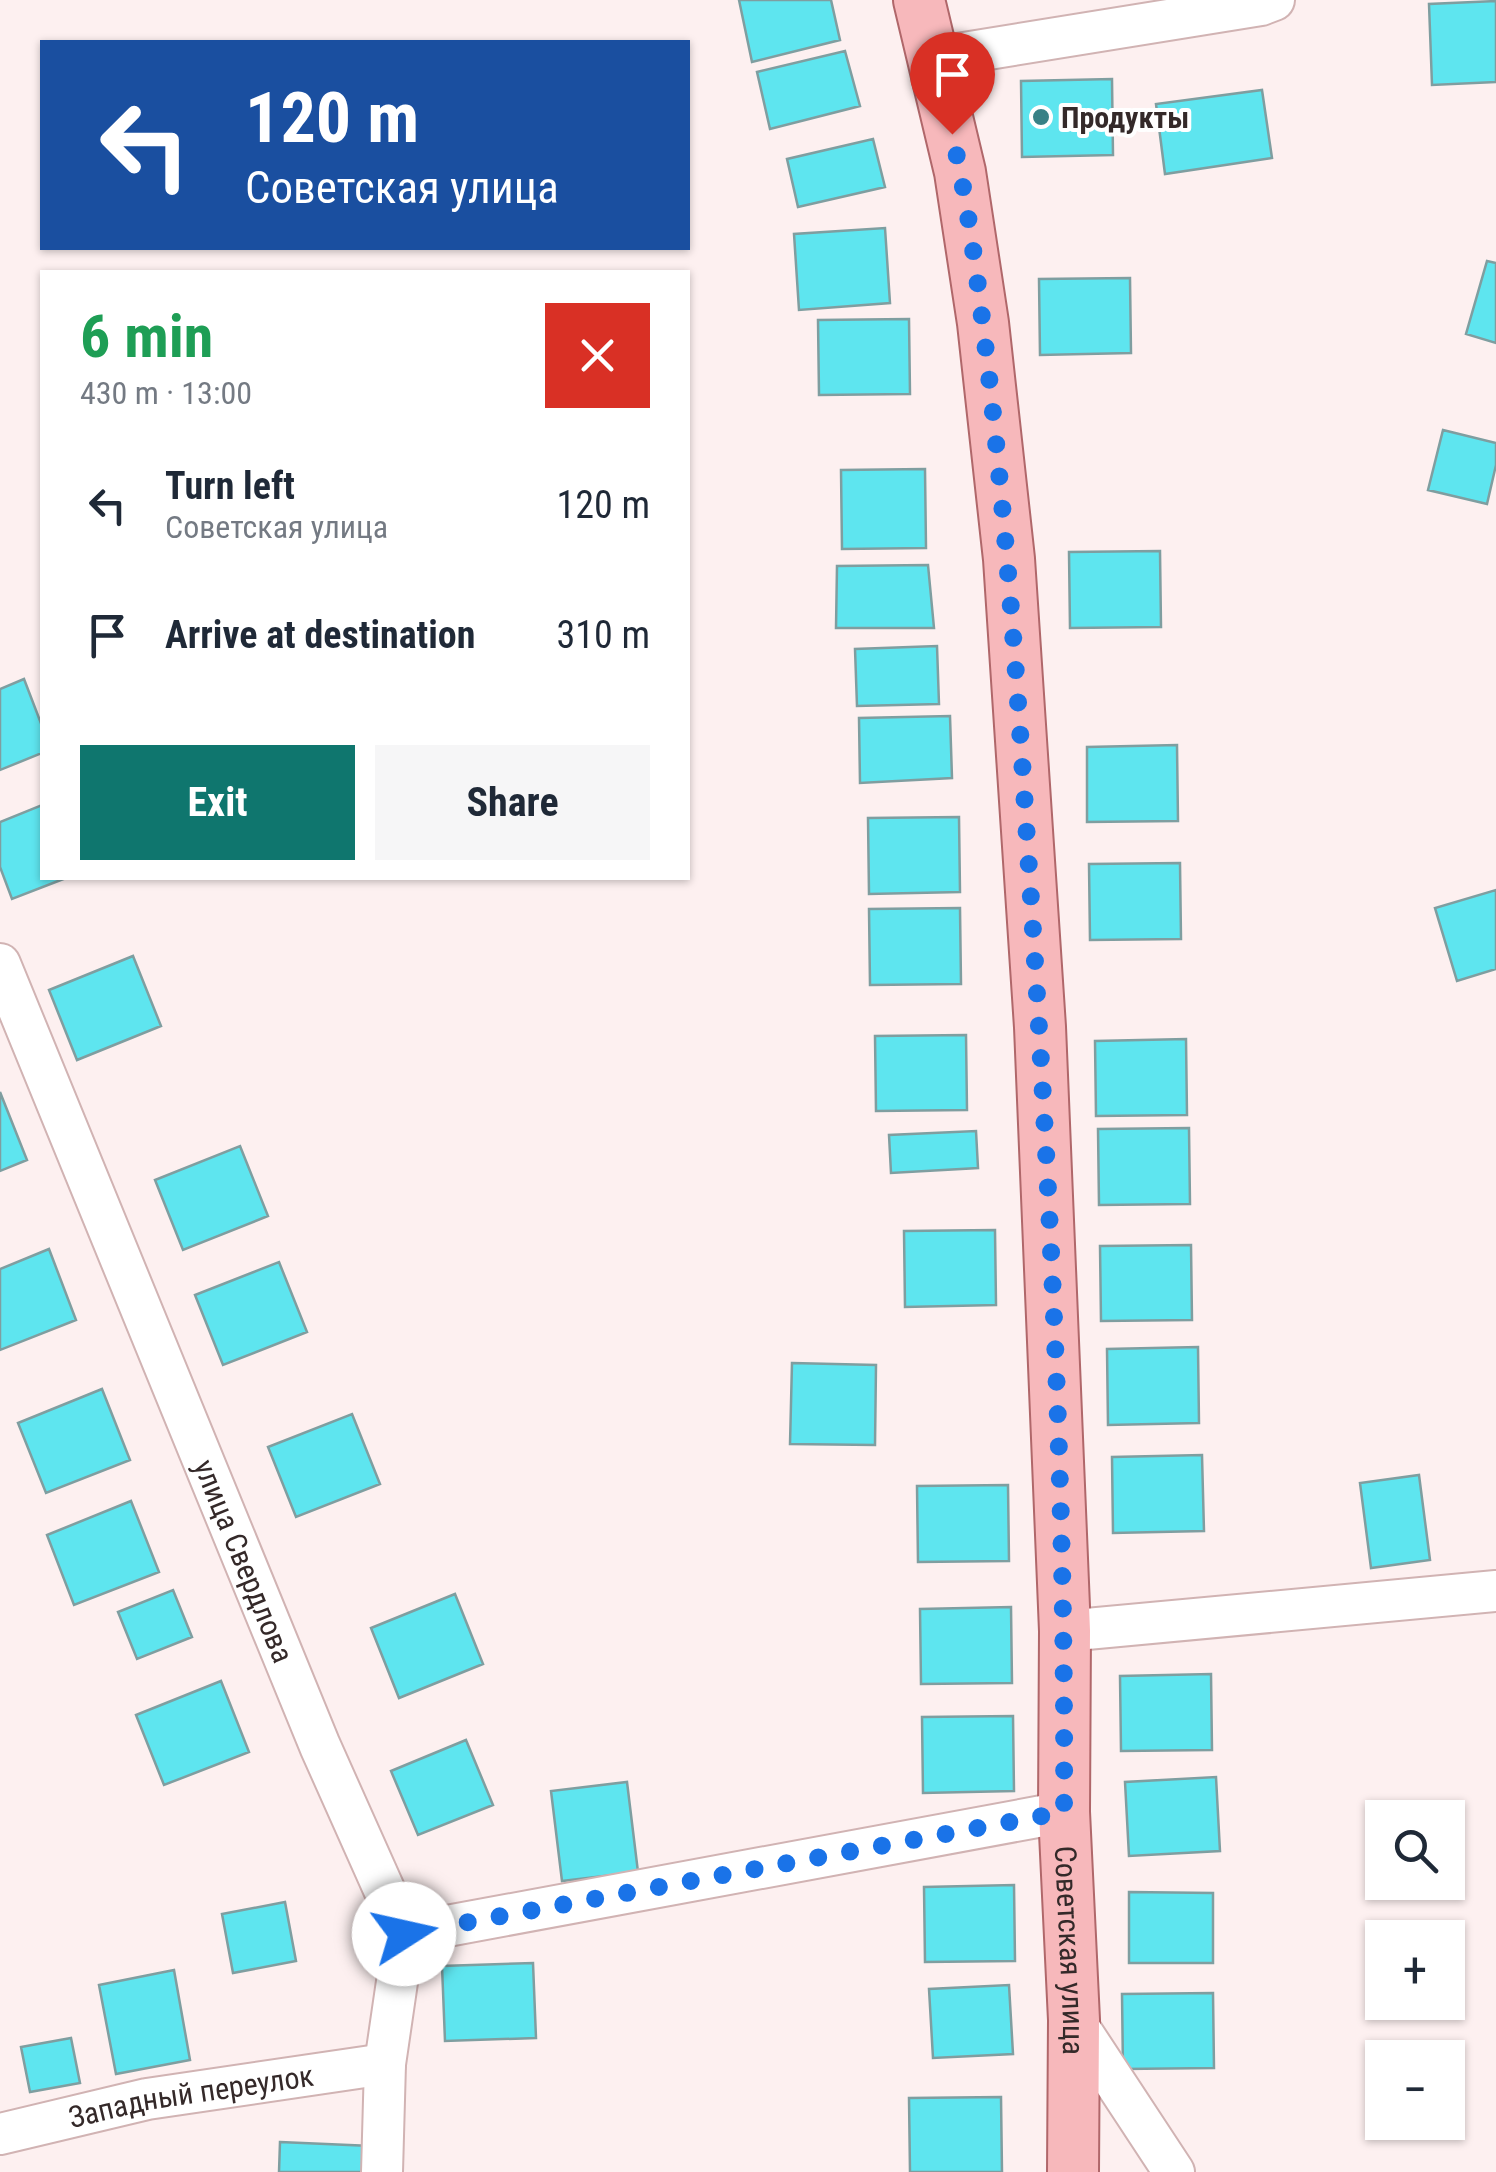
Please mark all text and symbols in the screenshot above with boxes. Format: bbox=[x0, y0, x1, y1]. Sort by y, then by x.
pin bbox=[910, 32, 995, 135]
icon: arrive bbox=[925, 47, 980, 102]
text: 120 m bbox=[245, 77, 419, 159]
icon: left bbox=[80, 80, 210, 210]
place label: Продукты bbox=[1061, 100, 1189, 135]
marker: Продукты bbox=[1030, 106, 1052, 128]
text: Советская улица bbox=[245, 161, 559, 214]
text: 6 min bbox=[80, 301, 213, 372]
button: close bbox=[545, 303, 650, 408]
text: 430 m · 13:00 bbox=[80, 374, 252, 412]
text: Turn left bbox=[165, 464, 295, 508]
icon: left bbox=[80, 478, 135, 533]
text: 120 m bbox=[556, 483, 650, 527]
text: Советская улица bbox=[165, 508, 388, 546]
icon: arrive bbox=[80, 608, 135, 663]
text: Arrive at destination bbox=[165, 613, 475, 657]
text: 310 m bbox=[556, 613, 650, 657]
button: Exit bbox=[80, 745, 355, 860]
button: Share bbox=[375, 745, 650, 860]
street label: улица Свердлова bbox=[187, 1454, 301, 1668]
map controls bbox=[1365, 1800, 1465, 2140]
button: search bbox=[1365, 1800, 1465, 1900]
street label: Советская улица bbox=[1048, 1845, 1092, 2055]
position arrow bbox=[352, 1882, 456, 1986]
button: + bbox=[1365, 1920, 1465, 2020]
button: − bbox=[1365, 2040, 1465, 2140]
street label: Западный переулок bbox=[65, 2057, 316, 2135]

